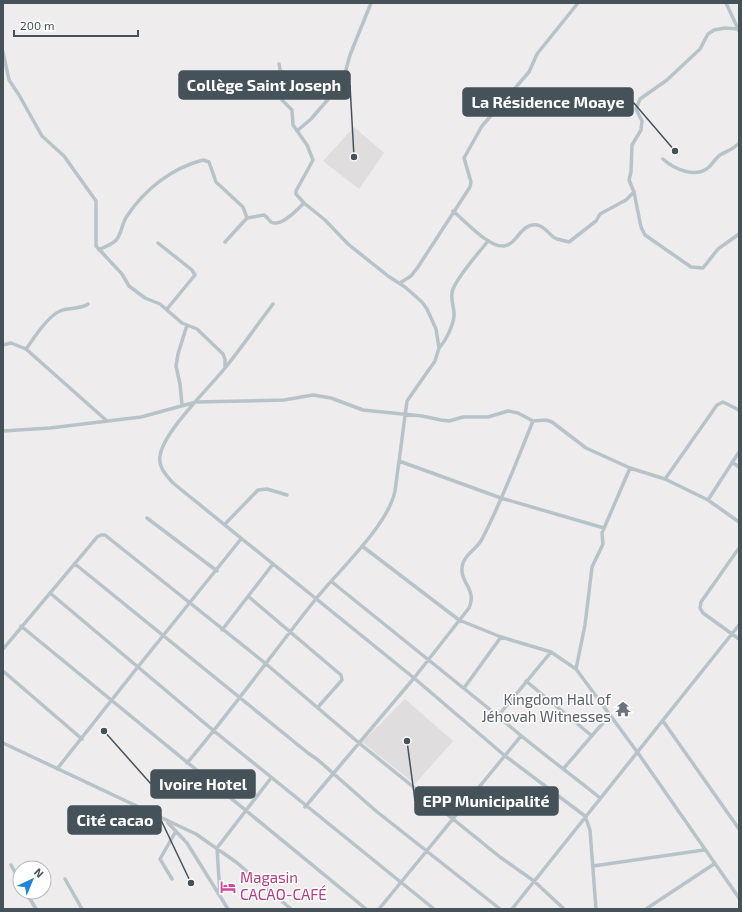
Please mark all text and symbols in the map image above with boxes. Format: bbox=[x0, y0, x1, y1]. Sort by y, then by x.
scale bar bbox=[14, 12, 138, 38]
text: 200 m bbox=[20, 18, 54, 32]
callout: Collège Saint Joseph bbox=[179, 71, 350, 99]
text: Collège Saint Joseph bbox=[187, 75, 341, 94]
callout: La Résidence Moaye bbox=[463, 88, 633, 116]
text: La Résidence Moaye bbox=[471, 92, 625, 112]
place label: Kingdom Hall of Jéhovah Witnesses bbox=[481, 690, 611, 725]
temple icon: Kingdom Hall of Jéhovah Witnesses bbox=[614, 700, 632, 718]
callout: Ivoire Hotel bbox=[151, 770, 255, 798]
text: Ivoire Hotel bbox=[159, 774, 248, 793]
callout: EPP Municipalité bbox=[415, 787, 558, 815]
text: EPP Municipalité bbox=[423, 791, 549, 810]
callout: Cité cacao bbox=[68, 806, 161, 834]
text: Cité cacao bbox=[77, 810, 153, 829]
north arrow bbox=[12, 860, 52, 900]
text: N bbox=[32, 865, 47, 880]
place label: Magasin CACAO-CAFÉ bbox=[240, 868, 327, 903]
hotel icon: Magasin CACAO-CAFÉ bbox=[219, 878, 237, 896]

